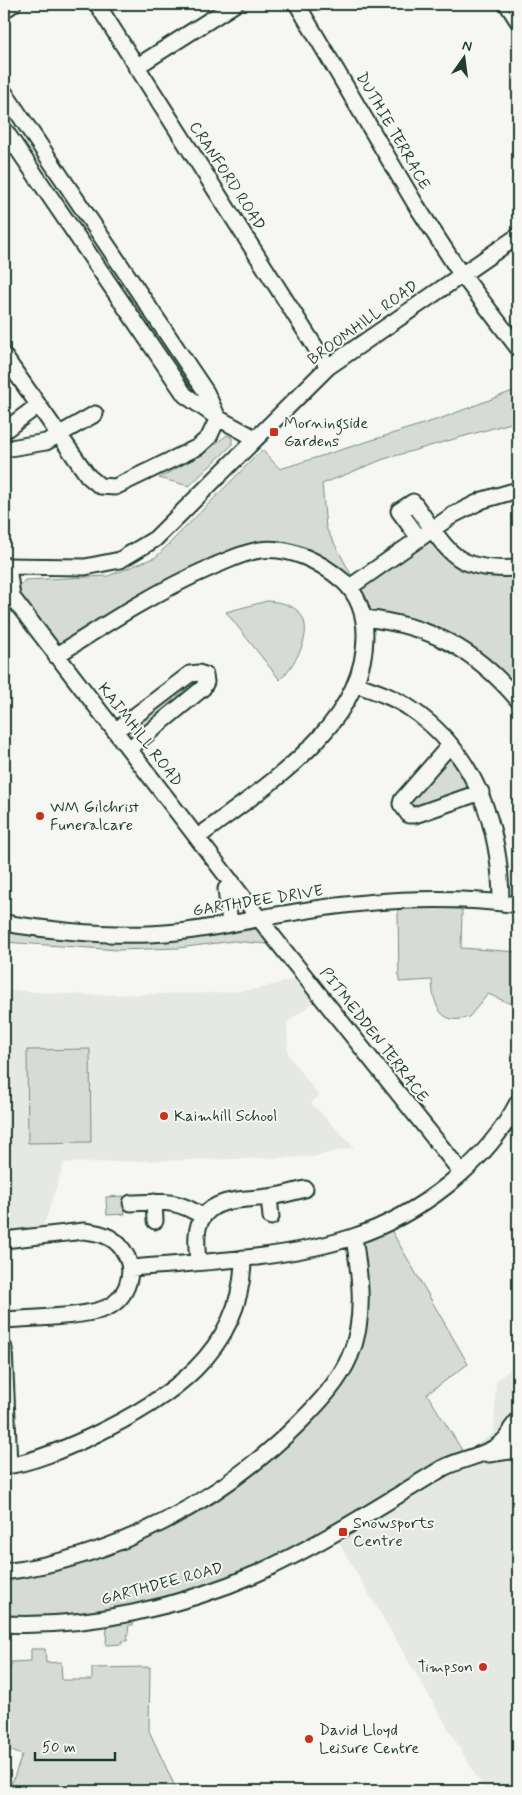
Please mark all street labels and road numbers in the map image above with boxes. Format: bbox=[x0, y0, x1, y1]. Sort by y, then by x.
street label: DUTHIE TERRACE bbox=[351, 68, 435, 194]
street label: CRANFORD ROAD bbox=[184, 118, 270, 234]
street label: BROOMHILL ROAD bbox=[304, 276, 422, 370]
street label: KAIMHILL ROAD bbox=[93, 679, 187, 791]
street label: GARTHDEE DRIVE bbox=[191, 880, 325, 922]
street label: PITMEDDEN TERRACE bbox=[315, 963, 433, 1107]
street label: GARTHDEE ROAD bbox=[99, 1558, 225, 1610]

